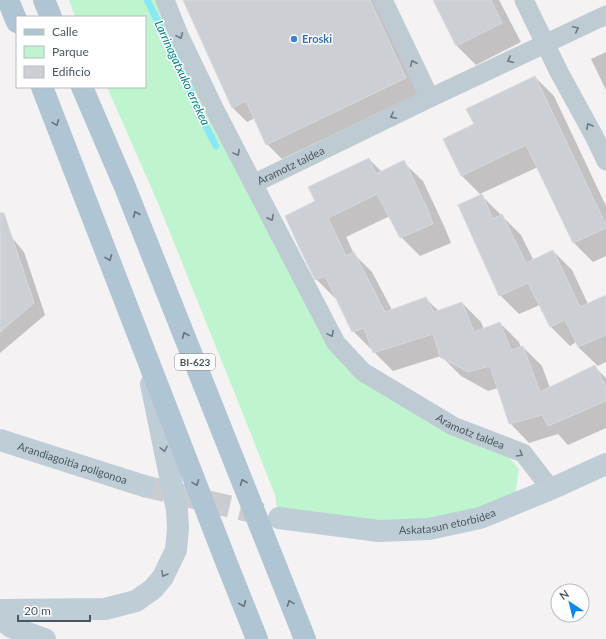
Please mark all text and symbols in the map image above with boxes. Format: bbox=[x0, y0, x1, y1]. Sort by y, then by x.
legend bbox=[16, 16, 146, 88]
water label: Larrinagatxuko errekea bbox=[152, 18, 213, 128]
text: Calle bbox=[52, 24, 78, 39]
one-way arrow bbox=[571, 26, 579, 34]
one-way arrow bbox=[175, 32, 183, 39]
place label: Eroski bbox=[302, 32, 332, 45]
marker: Eroski bbox=[289, 34, 299, 44]
text: Parque bbox=[52, 44, 89, 59]
one-way arrow bbox=[507, 55, 514, 63]
one-way arrow bbox=[410, 59, 418, 67]
text: Edificio bbox=[52, 64, 91, 79]
one-way arrow bbox=[390, 111, 397, 119]
one-way arrow bbox=[52, 120, 60, 127]
one-way arrow bbox=[586, 123, 593, 130]
street label: Aramotz taldea bbox=[255, 143, 326, 187]
one-way arrow bbox=[232, 149, 240, 156]
one-way arrow bbox=[133, 211, 141, 218]
one-way arrow bbox=[266, 214, 274, 222]
one-way arrow bbox=[104, 254, 112, 261]
one-way arrow bbox=[326, 330, 334, 337]
one-way arrow bbox=[181, 332, 189, 339]
road number: BI-623 bbox=[175, 354, 215, 370]
street label: Aramotz taldea bbox=[434, 410, 506, 451]
street label: Arandiagoitia poligonoa bbox=[16, 439, 129, 486]
one-way arrow bbox=[160, 445, 168, 452]
one-way arrow bbox=[516, 449, 523, 456]
one-way arrow bbox=[240, 478, 248, 485]
one-way arrow bbox=[191, 479, 199, 486]
street label: Askatasun etorbidea bbox=[398, 505, 497, 536]
one-way arrow bbox=[161, 570, 168, 577]
north arrow bbox=[550, 583, 590, 623]
text: N bbox=[557, 587, 571, 602]
scale bar bbox=[18, 597, 90, 623]
one-way arrow bbox=[287, 599, 295, 606]
one-way arrow bbox=[238, 600, 246, 608]
text: 20 m bbox=[24, 603, 51, 618]

